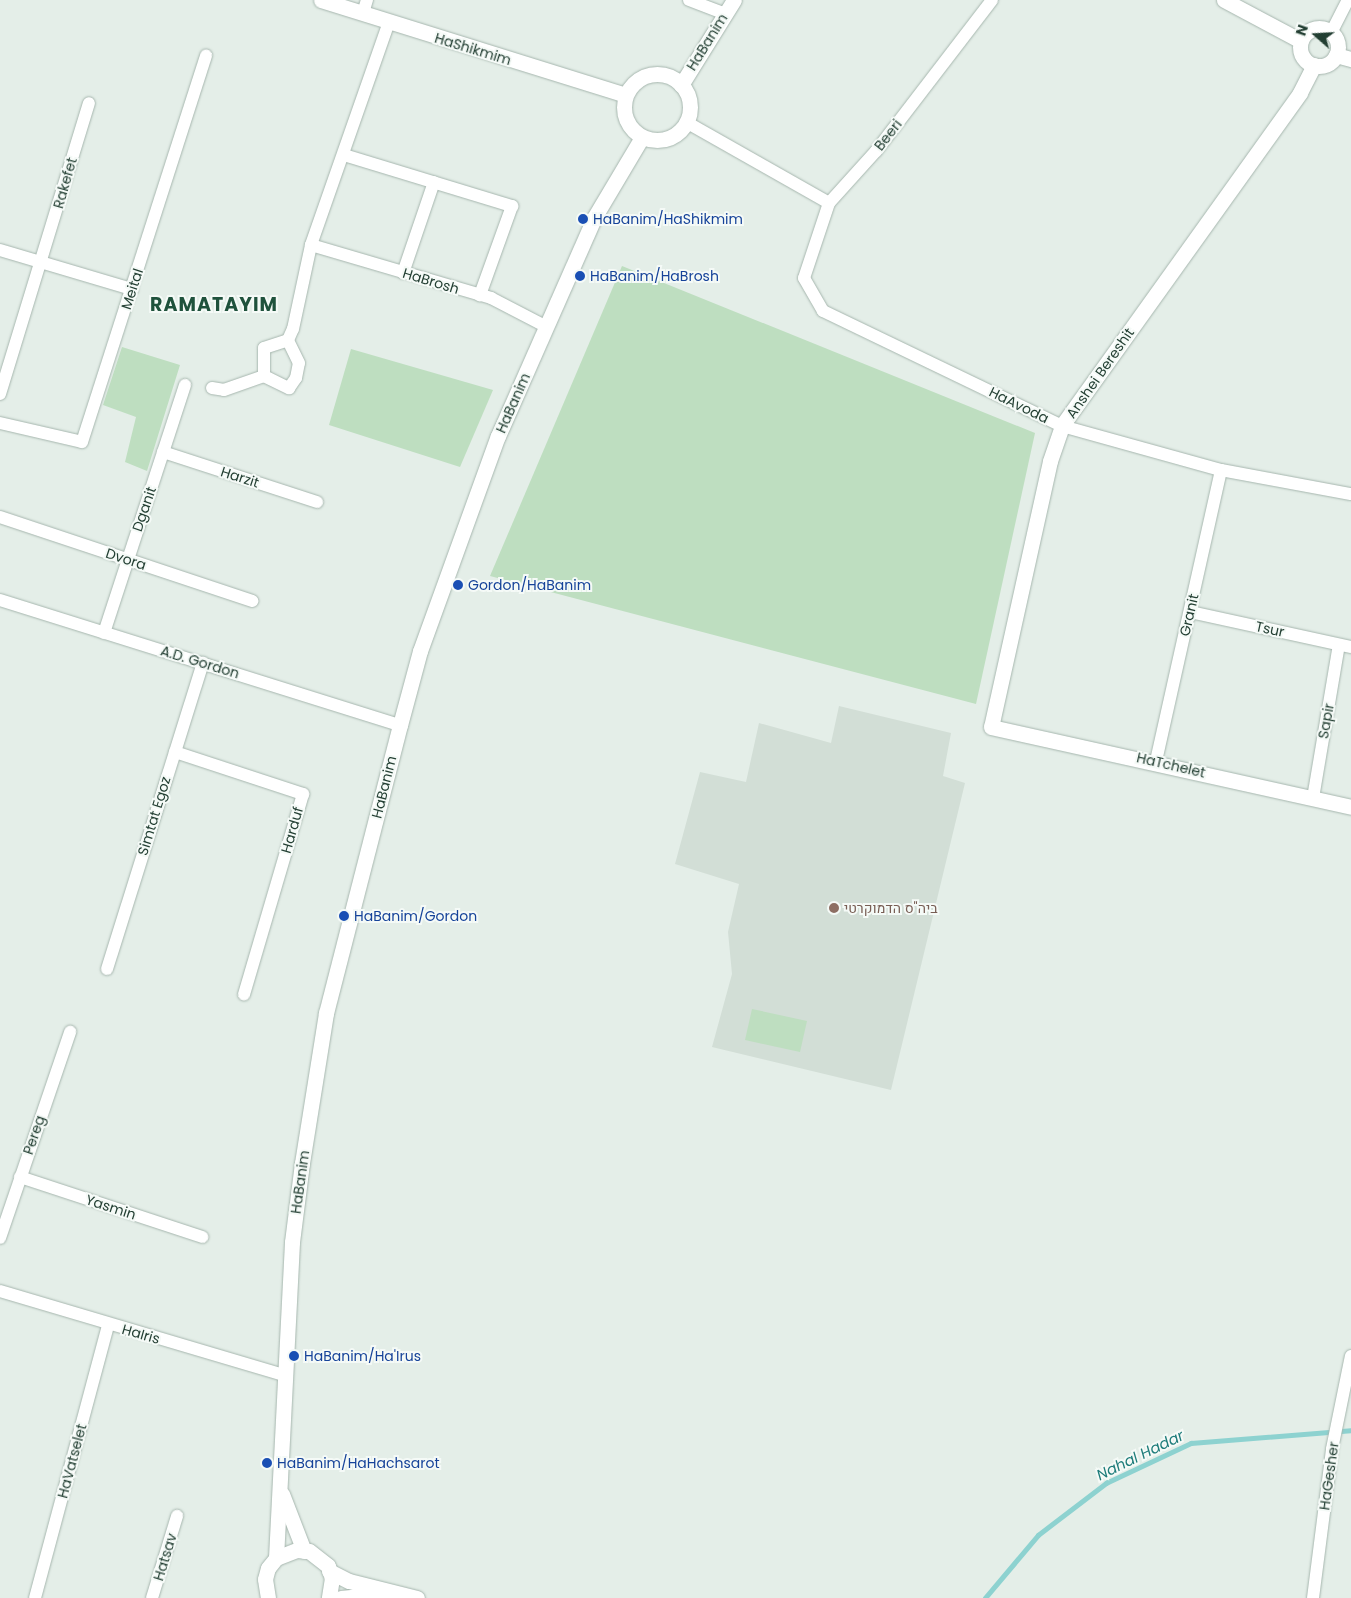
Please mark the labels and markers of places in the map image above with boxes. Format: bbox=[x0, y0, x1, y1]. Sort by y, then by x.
place label: HaBanim/HaShikmim bbox=[593, 211, 743, 227]
marker: HaBanim/HaShikmim bbox=[577, 213, 589, 225]
place label: HaBanim/HaBrosh bbox=[590, 268, 719, 284]
marker: HaBanim/HaBrosh bbox=[574, 270, 586, 282]
place label: Gordon/HaBanim bbox=[468, 577, 591, 593]
marker: Gordon/HaBanim bbox=[452, 579, 464, 591]
place label: ביה"ס הדמוקרטי bbox=[844, 900, 938, 916]
marker: ביה"ס הדמוקרטי bbox=[828, 902, 840, 914]
place label: HaBanim/Gordon bbox=[354, 908, 477, 924]
marker: HaBanim/Gordon bbox=[338, 910, 350, 922]
place label: HaBanim/Ha'Irus bbox=[304, 1348, 421, 1364]
marker: HaBanim/Ha'Irus bbox=[288, 1350, 300, 1362]
place label: HaBanim/HaHachsarot bbox=[277, 1455, 439, 1471]
marker: HaBanim/HaHachsarot bbox=[261, 1457, 273, 1469]

